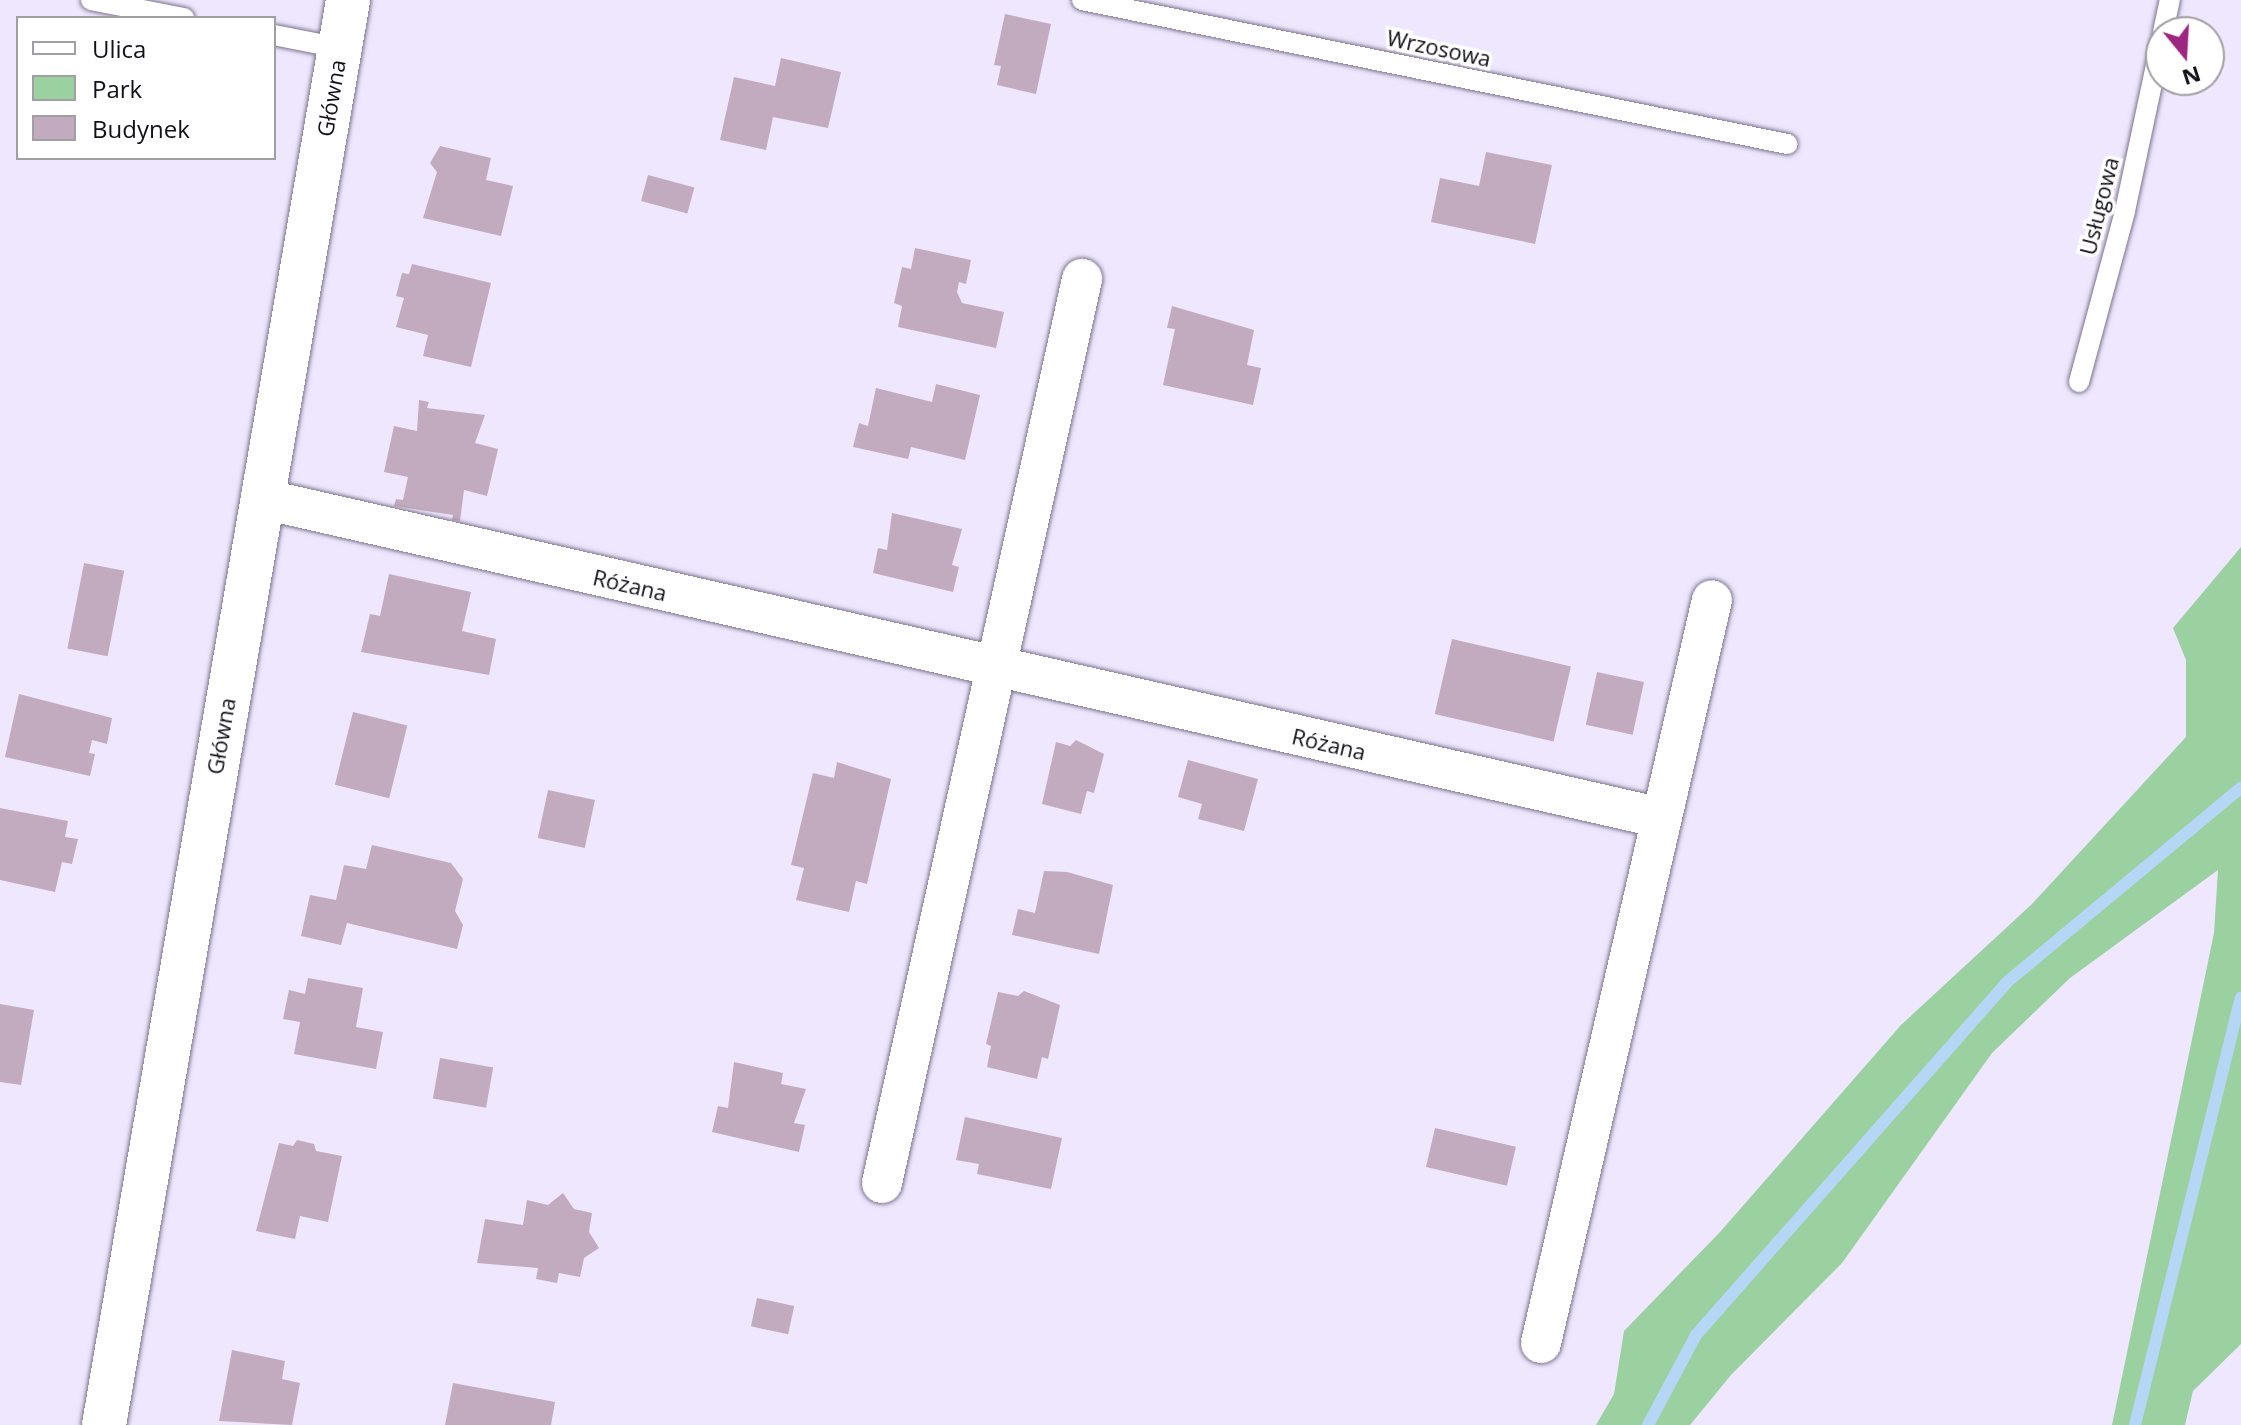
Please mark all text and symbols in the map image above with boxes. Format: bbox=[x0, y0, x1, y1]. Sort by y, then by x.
legend bbox=[16, 16, 276, 160]
north arrow bbox=[2145, 16, 2225, 96]
street label: Wrzosowa bbox=[1384, 24, 1494, 72]
text: Ulica bbox=[92, 32, 146, 65]
street label: Główna bbox=[311, 58, 351, 138]
text: N bbox=[2179, 60, 2205, 94]
text: Park bbox=[92, 72, 142, 105]
text: Budynek bbox=[92, 112, 190, 145]
street label: Usługowa bbox=[2074, 154, 2124, 258]
street label: Różana bbox=[590, 564, 670, 606]
street label: Główna bbox=[201, 696, 241, 776]
street label: Różana bbox=[1289, 723, 1369, 765]

